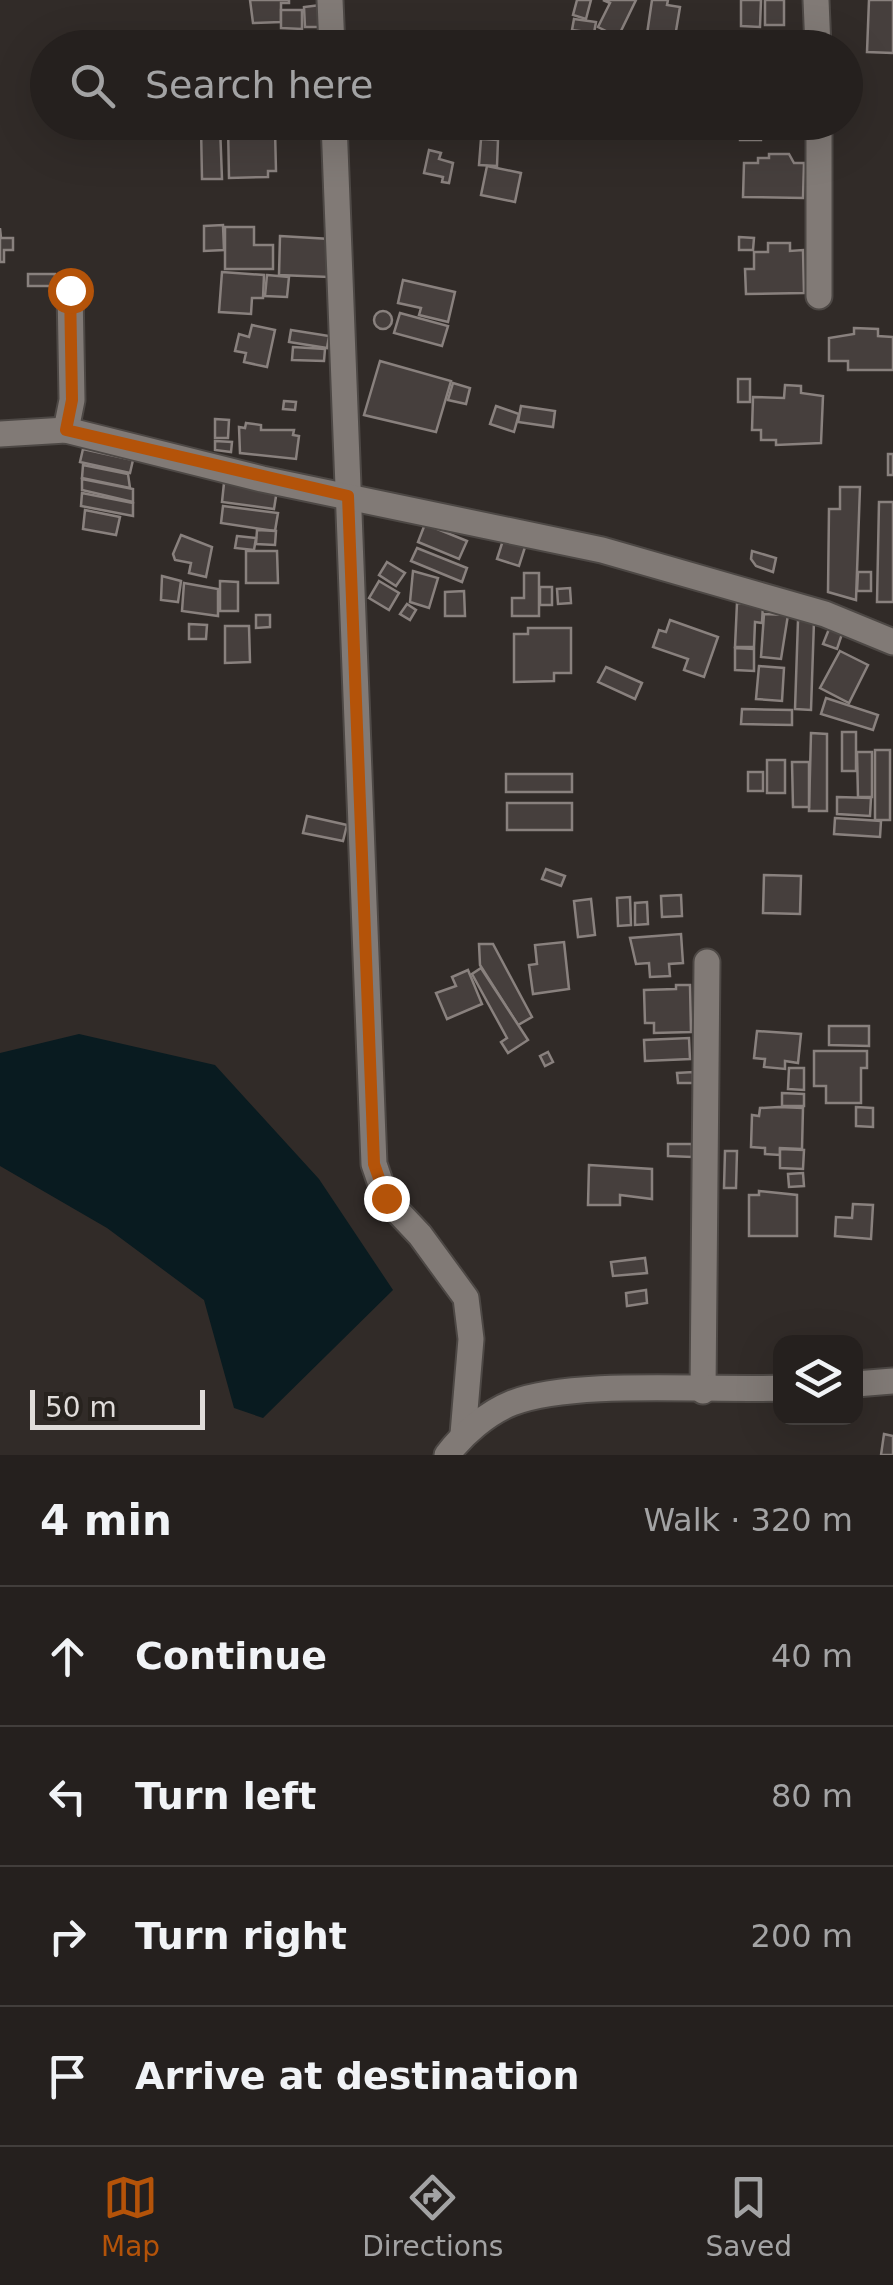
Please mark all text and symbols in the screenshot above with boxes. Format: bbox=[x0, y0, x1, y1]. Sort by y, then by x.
search box bbox=[30, 30, 863, 140]
icon: search bbox=[65, 58, 120, 113]
text: Search here bbox=[145, 63, 373, 107]
route start bbox=[48, 268, 94, 314]
route end bbox=[364, 1176, 410, 1222]
map controls bbox=[773, 1335, 863, 1425]
button: layers bbox=[773, 1335, 863, 1425]
scale bar bbox=[30, 1385, 205, 1430]
text: 50 m bbox=[45, 1391, 117, 1424]
text: 4 min bbox=[40, 1496, 172, 1545]
text: Walk · 320 m bbox=[643, 1501, 853, 1539]
icon: ahead bbox=[40, 1629, 95, 1684]
text: Continue bbox=[135, 1634, 327, 1678]
text: 40 m bbox=[771, 1637, 853, 1675]
icon: left bbox=[40, 1769, 95, 1824]
text: Turn left bbox=[135, 1774, 316, 1818]
text: 80 m bbox=[771, 1777, 853, 1815]
icon: right bbox=[40, 1909, 95, 1964]
text: Turn right bbox=[135, 1914, 347, 1958]
text: 200 m bbox=[751, 1917, 853, 1955]
icon: arrive bbox=[40, 2049, 95, 2104]
text: Arrive at destination bbox=[135, 2054, 580, 2098]
tab: Map bbox=[101, 2170, 160, 2263]
tab: Directions bbox=[362, 2170, 503, 2263]
tab: Saved bbox=[705, 2170, 792, 2263]

